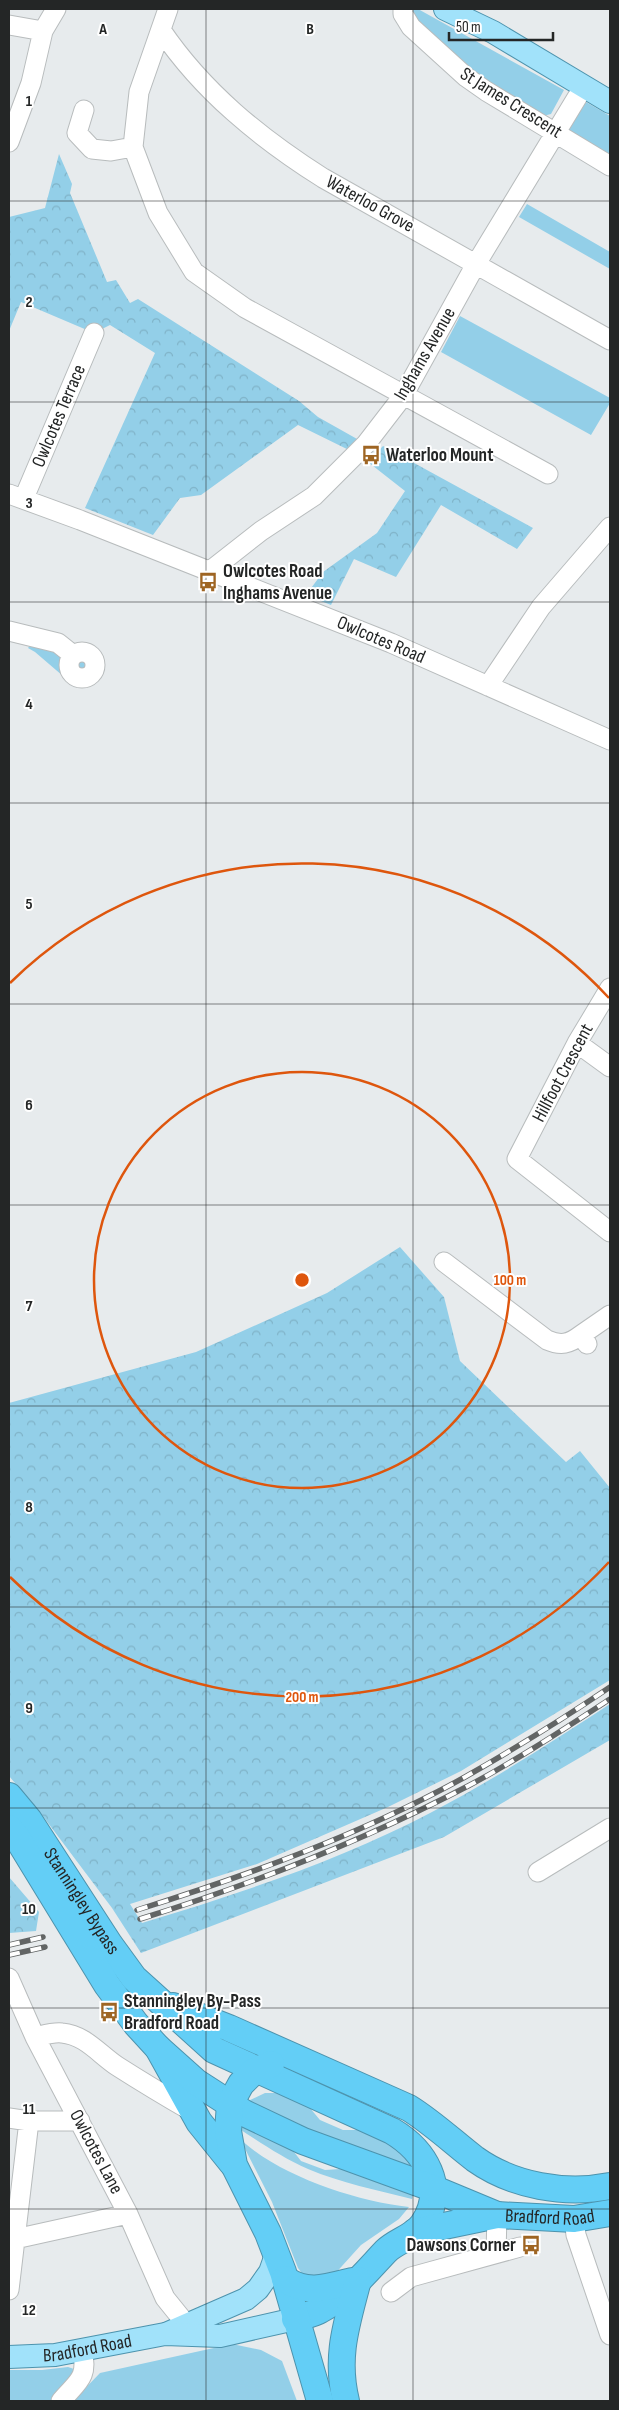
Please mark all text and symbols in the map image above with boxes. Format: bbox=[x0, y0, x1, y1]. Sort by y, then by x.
scale bar bbox=[449, 10, 553, 42]
text: 50 m bbox=[456, 18, 481, 37]
text: A bbox=[98, 20, 107, 39]
text: B bbox=[306, 20, 314, 39]
street label: St James Crescent bbox=[456, 63, 566, 144]
text: 1 bbox=[26, 92, 33, 111]
street label: Waterloo Grove bbox=[322, 170, 418, 238]
text: 2 bbox=[25, 293, 33, 312]
street label: Inghams Avenue bbox=[389, 303, 461, 405]
street label: Owlcotes Terrace bbox=[27, 361, 91, 471]
bus stop icon: Waterloo Mount bbox=[360, 444, 382, 466]
place label: Waterloo Mount bbox=[386, 444, 493, 467]
text: 3 bbox=[25, 494, 33, 513]
place label: Owlcotes Road Inghams Avenue bbox=[223, 560, 332, 605]
bus stop icon: Owlcotes Road Inghams Avenue bbox=[197, 571, 219, 593]
street label: Owlcotes Road bbox=[333, 611, 429, 669]
text: 4 bbox=[25, 695, 33, 714]
text: 5 bbox=[25, 895, 33, 914]
street label: Hillfoot Crescent bbox=[528, 1020, 599, 1126]
text: 6 bbox=[25, 1096, 33, 1115]
centre of rings bbox=[293, 1271, 311, 1289]
text: 100 m bbox=[494, 1271, 526, 1290]
text: 7 bbox=[26, 1297, 33, 1316]
text: 8 bbox=[25, 1498, 33, 1517]
text: 200 m bbox=[285, 1688, 319, 1707]
text: 9 bbox=[25, 1699, 33, 1718]
street label: Stanningley Bypass bbox=[39, 1844, 125, 1959]
text: 10 bbox=[22, 1900, 36, 1919]
place label: Stanningley By-Pass Bradford Road bbox=[124, 1990, 261, 2035]
bus stop icon: Stanningley By-Pass Bradford Road bbox=[98, 2001, 120, 2023]
text: 11 bbox=[23, 2100, 36, 2119]
street label: Owlcotes Lane bbox=[64, 2106, 128, 2198]
street label: Bradford Road bbox=[504, 2204, 596, 2231]
place label: Dawsons Corner bbox=[407, 2234, 516, 2257]
bus stop icon: Dawsons Corner bbox=[520, 2234, 542, 2256]
text: 12 bbox=[22, 2301, 36, 2320]
street label: Bradford Road bbox=[43, 2329, 134, 2367]

